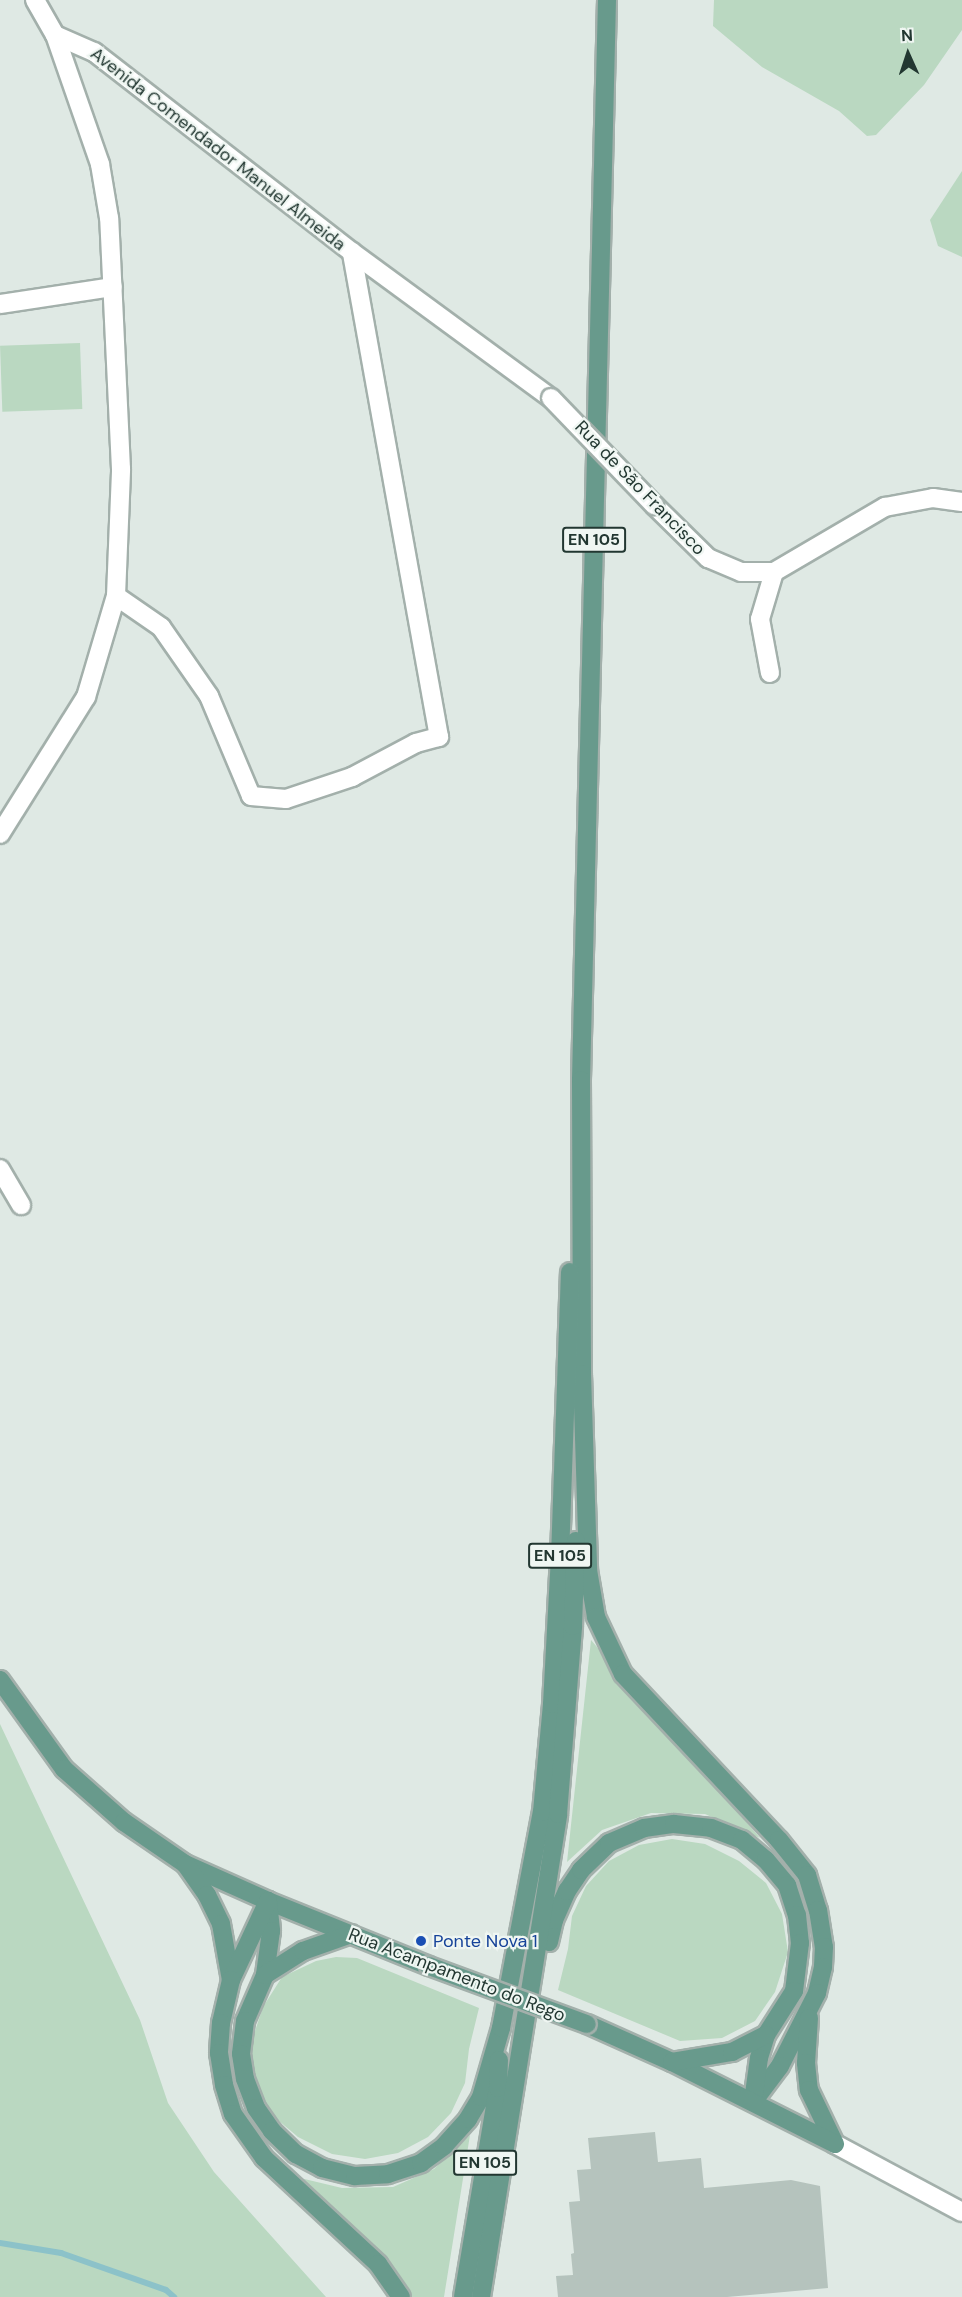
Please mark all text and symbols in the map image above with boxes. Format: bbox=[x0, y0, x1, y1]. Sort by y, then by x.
north arrow bbox=[878, 24, 938, 84]
text: N bbox=[901, 25, 913, 46]
street label: Avenida Comendador Manuel Almeida bbox=[86, 43, 350, 255]
street label: Rua de São Francisco bbox=[570, 416, 710, 560]
road number: EN 105 bbox=[561, 527, 627, 553]
road number: EN 105 bbox=[527, 1543, 593, 1569]
street label: Rua Acampamento do Rego bbox=[346, 1924, 568, 2026]
place label: Ponte Nova 1 bbox=[433, 1930, 538, 1952]
marker: Ponte Nova 1 bbox=[414, 1934, 428, 1948]
road number: EN 105 bbox=[452, 2150, 518, 2176]

